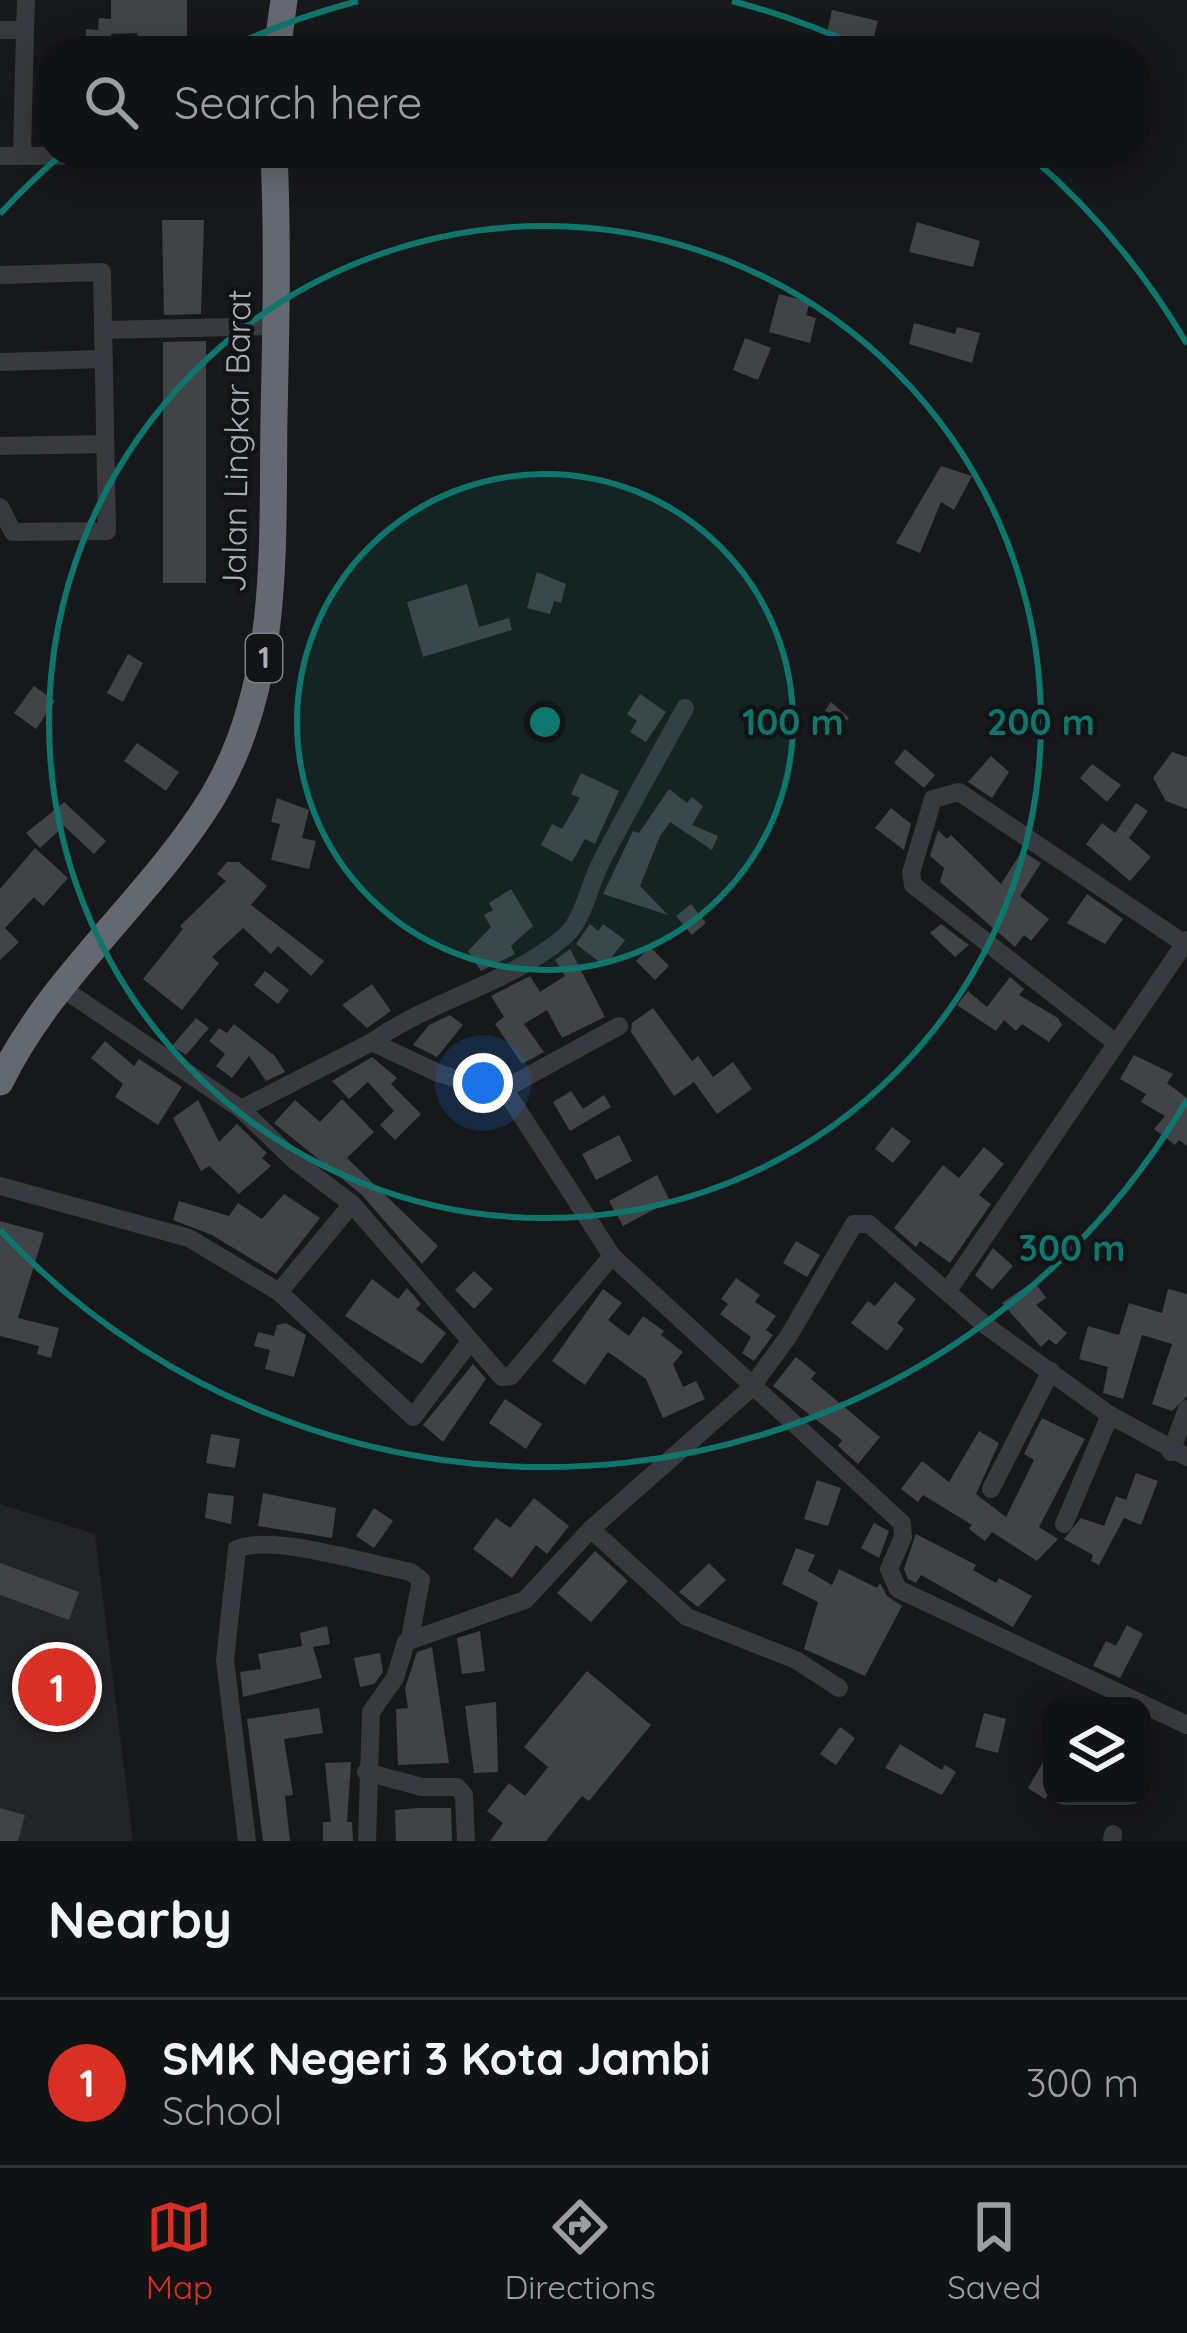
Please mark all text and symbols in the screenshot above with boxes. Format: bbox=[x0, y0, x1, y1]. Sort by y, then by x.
search box bbox=[36, 36, 1151, 168]
icon: search bbox=[78, 69, 144, 135]
text: Search here bbox=[174, 74, 422, 130]
street label: Jalan Lingkar Barat bbox=[212, 289, 259, 593]
road number: 1 bbox=[246, 634, 282, 682]
text: 100 m bbox=[742, 699, 844, 744]
text: 200 m bbox=[987, 699, 1095, 744]
centre of rings bbox=[524, 701, 566, 743]
your location bbox=[453, 1053, 513, 1113]
text: 300 m bbox=[1019, 1225, 1125, 1270]
pin: 1 bbox=[18, 1642, 96, 1732]
map controls bbox=[1043, 1697, 1151, 1805]
button: layers bbox=[1043, 1697, 1151, 1805]
text: Nearby bbox=[48, 1887, 232, 1951]
text: SMK Negeri 3 Kota Jambi bbox=[162, 2030, 710, 2086]
text: 1 bbox=[79, 2058, 95, 2107]
text: 300 m bbox=[1026, 2058, 1139, 2107]
text: School bbox=[162, 2086, 282, 2135]
tab: Map bbox=[146, 2194, 213, 2307]
tab: Directions bbox=[504, 2194, 656, 2307]
tab: Saved bbox=[947, 2194, 1041, 2307]

